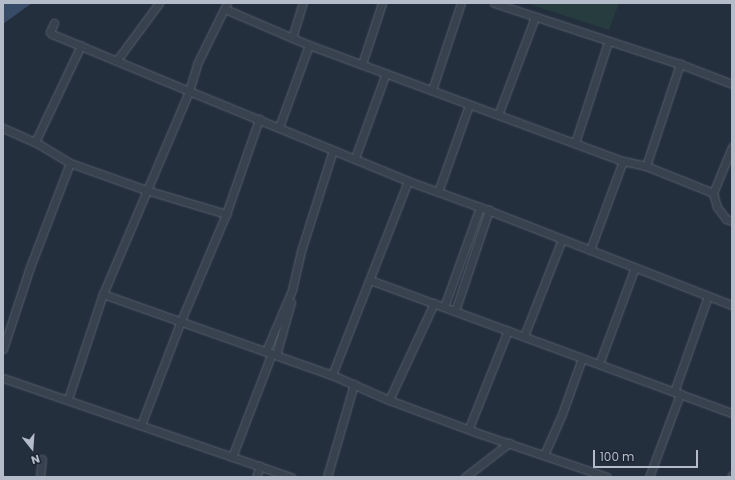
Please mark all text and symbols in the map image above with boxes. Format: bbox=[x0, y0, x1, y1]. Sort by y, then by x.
north arrow bbox=[12, 428, 52, 468]
scale bar bbox=[595, 442, 700, 468]
text: 100 m bbox=[600, 448, 634, 465]
text: N bbox=[29, 451, 42, 468]

